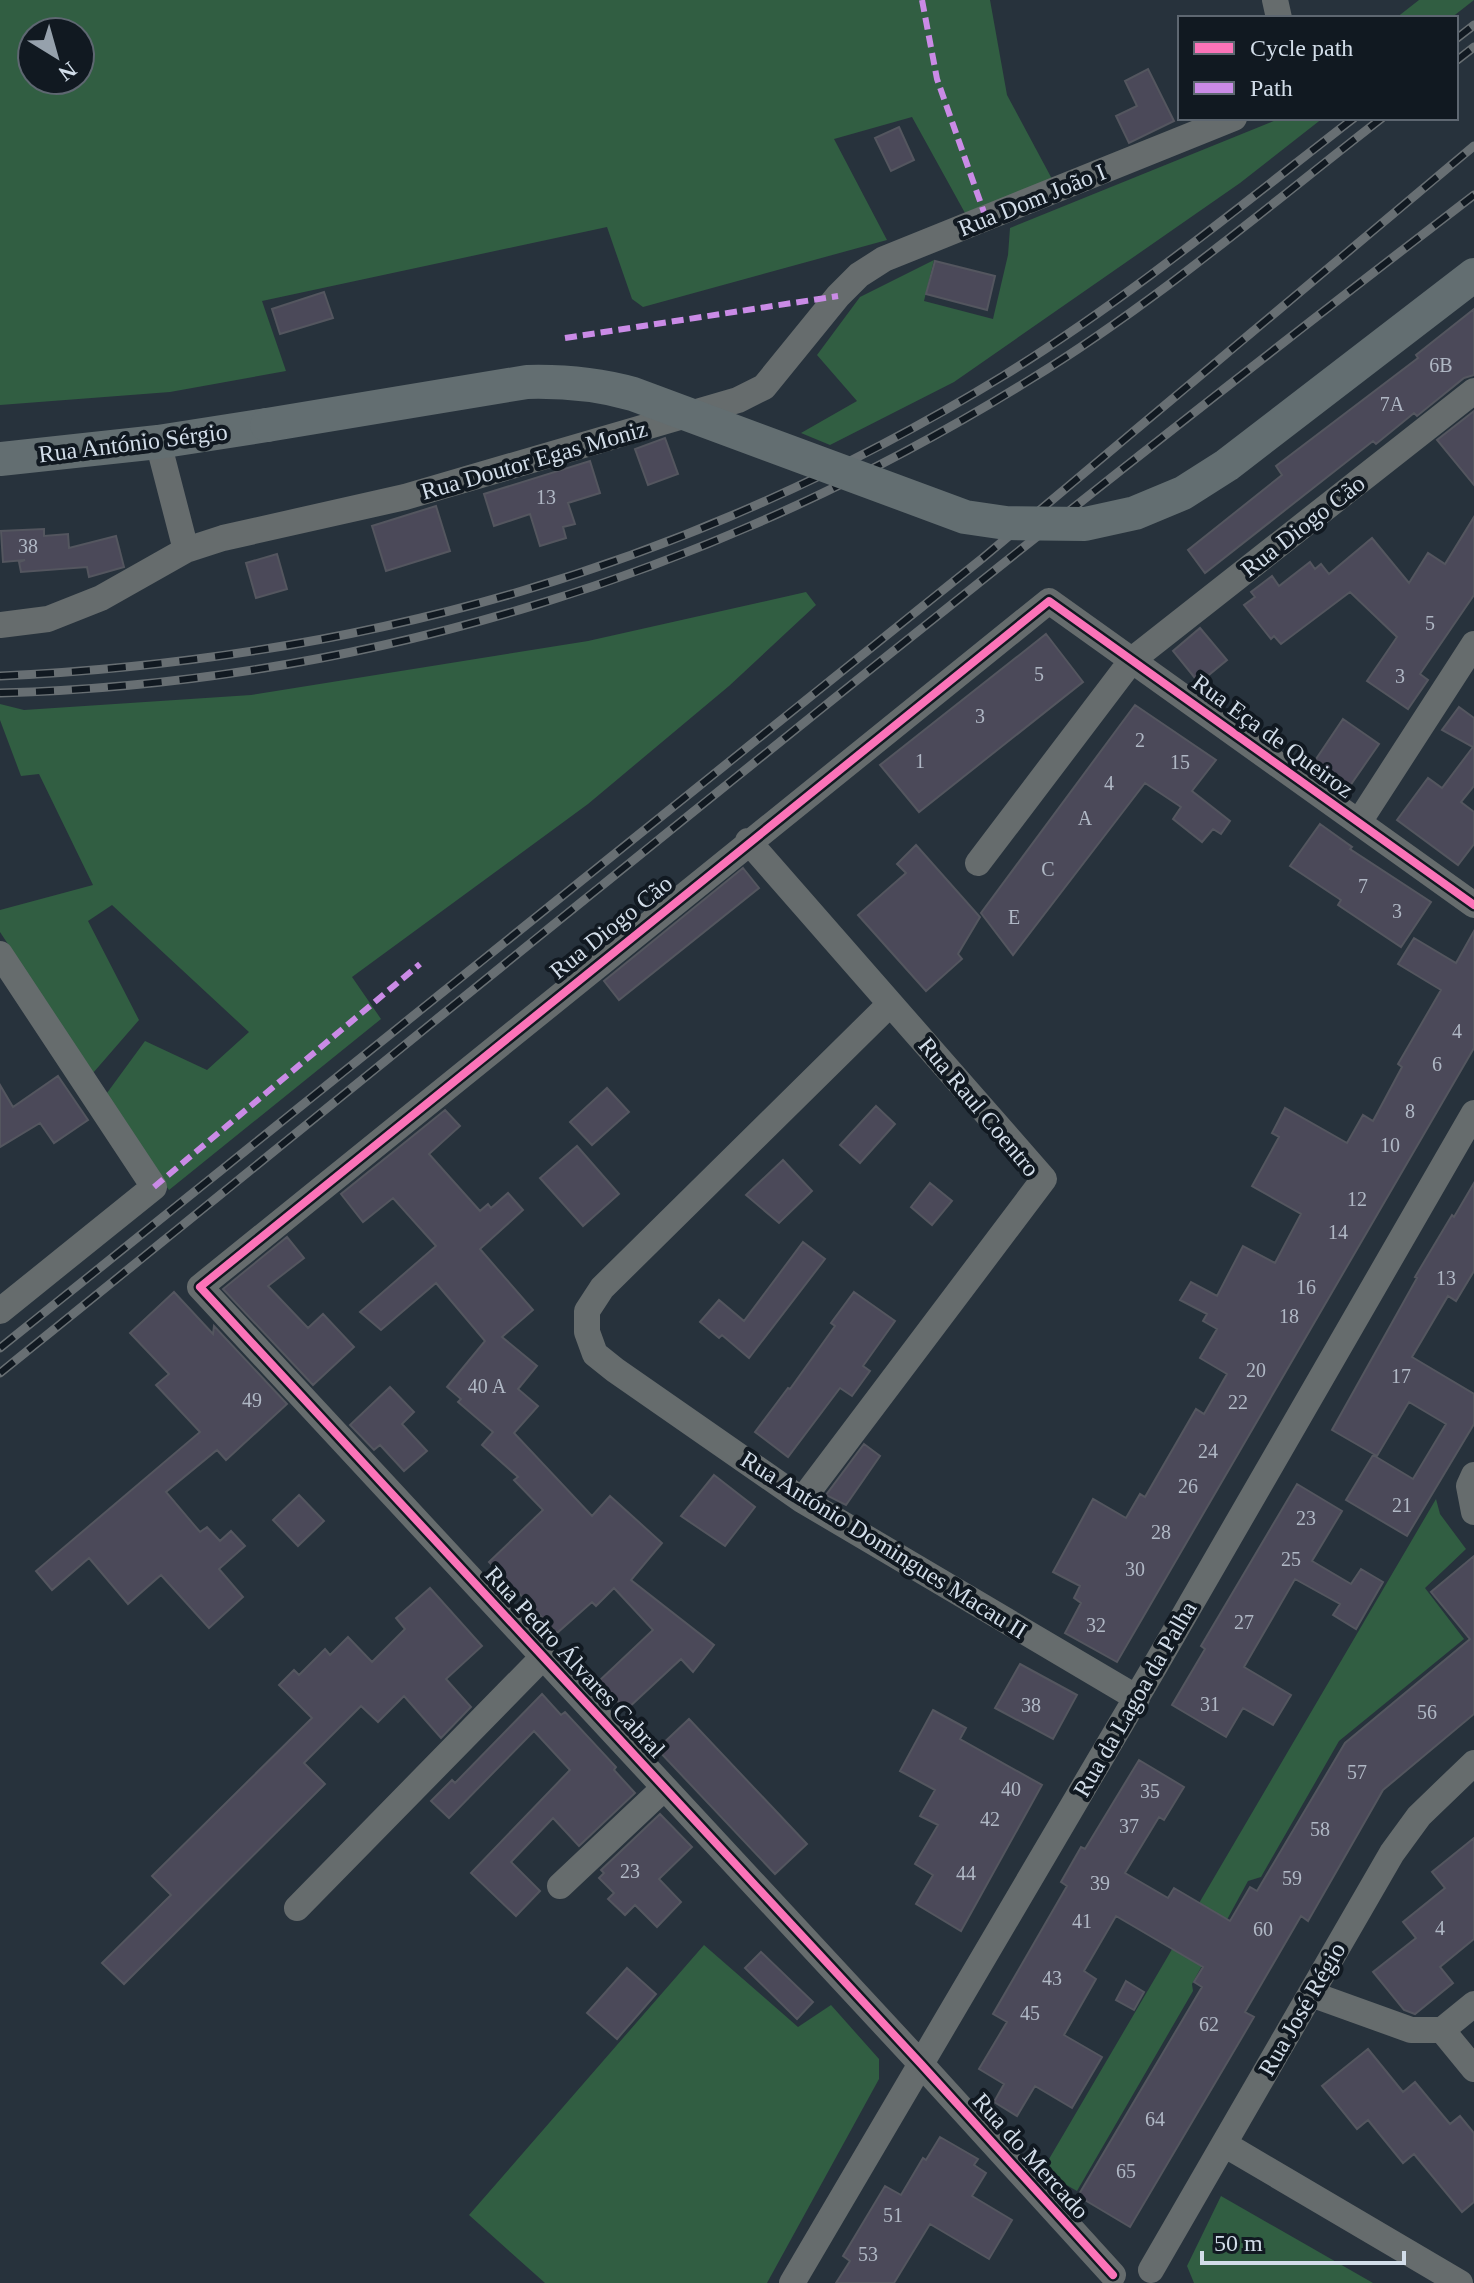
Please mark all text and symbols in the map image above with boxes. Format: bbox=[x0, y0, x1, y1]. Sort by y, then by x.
north arrow bbox=[16, 16, 96, 96]
legend bbox=[1178, 16, 1458, 120]
text: Cycle path bbox=[1250, 35, 1353, 61]
text: N bbox=[54, 57, 82, 86]
text: Path bbox=[1250, 75, 1293, 101]
street label: Rua Dom João I bbox=[955, 159, 1109, 241]
house number: 6B bbox=[1429, 354, 1453, 376]
house number: 7A bbox=[1380, 393, 1405, 415]
street label: Rua Doutor Egas Moniz bbox=[418, 415, 650, 505]
street label: Rua António Sérgio bbox=[37, 419, 229, 467]
street label: Rua Diogo Cão bbox=[1236, 470, 1370, 582]
house number: 13 bbox=[536, 486, 556, 508]
house number: 38 bbox=[18, 535, 38, 557]
house number: 5 bbox=[1425, 612, 1435, 634]
house number: 5 bbox=[1034, 663, 1044, 685]
house number: 3 bbox=[1395, 665, 1405, 687]
street label: Rua Eça de Queiroz bbox=[1187, 669, 1359, 803]
house number: 3 bbox=[975, 705, 985, 727]
house number: 2 bbox=[1135, 729, 1145, 751]
house number: 1 bbox=[915, 750, 925, 772]
house number: 15 bbox=[1170, 751, 1190, 773]
house number: 4 bbox=[1104, 772, 1114, 794]
house number: A bbox=[1078, 807, 1093, 829]
house number: C bbox=[1041, 858, 1055, 880]
street label: Rua Diogo Cão bbox=[545, 870, 677, 984]
house number: 7 bbox=[1358, 875, 1368, 897]
house number: 3 bbox=[1392, 900, 1402, 922]
house number: E bbox=[1008, 906, 1020, 928]
house number: 4 bbox=[1452, 1020, 1462, 1042]
street label: Rua Raul Coentro bbox=[913, 1032, 1045, 1182]
house number: 6 bbox=[1432, 1053, 1442, 1075]
house number: 8 bbox=[1405, 1100, 1415, 1122]
house number: 10 bbox=[1380, 1134, 1400, 1156]
house number: 12 bbox=[1347, 1188, 1367, 1210]
house number: 14 bbox=[1328, 1221, 1348, 1243]
house number: 13 bbox=[1436, 1267, 1456, 1289]
house number: 16 bbox=[1296, 1276, 1316, 1298]
house number: 18 bbox=[1279, 1305, 1299, 1327]
house number: 20 bbox=[1246, 1359, 1266, 1381]
house number: 17 bbox=[1391, 1365, 1411, 1387]
house number: 40 A bbox=[468, 1375, 507, 1397]
house number: 49 bbox=[242, 1389, 262, 1411]
house number: 22 bbox=[1228, 1391, 1248, 1413]
house number: 24 bbox=[1198, 1440, 1218, 1462]
street label: Rua António Domingues Macau II bbox=[736, 1446, 1032, 1644]
house number: 26 bbox=[1178, 1475, 1198, 1497]
house number: 21 bbox=[1392, 1494, 1412, 1516]
house number: 23 bbox=[1296, 1507, 1316, 1529]
house number: 28 bbox=[1151, 1521, 1171, 1543]
house number: 25 bbox=[1281, 1548, 1301, 1570]
house number: 30 bbox=[1125, 1558, 1145, 1580]
street label: Rua Pedro Álvares Cabral bbox=[480, 1561, 670, 1763]
street label: Rua da Lagoa da Palha bbox=[1068, 1596, 1202, 1801]
house number: 27 bbox=[1234, 1611, 1254, 1633]
house number: 32 bbox=[1086, 1614, 1106, 1636]
house number: 31 bbox=[1200, 1693, 1220, 1715]
house number: 38 bbox=[1021, 1694, 1041, 1716]
house number: 56 bbox=[1417, 1701, 1437, 1723]
house number: 57 bbox=[1347, 1761, 1367, 1783]
house number: 40 bbox=[1001, 1778, 1021, 1800]
house number: 35 bbox=[1140, 1780, 1160, 1802]
house number: 42 bbox=[980, 1808, 1000, 1830]
house number: 37 bbox=[1119, 1815, 1139, 1837]
house number: 58 bbox=[1310, 1818, 1330, 1840]
house number: 23 bbox=[620, 1860, 640, 1882]
house number: 44 bbox=[956, 1862, 976, 1884]
house number: 59 bbox=[1282, 1867, 1302, 1889]
house number: 39 bbox=[1090, 1872, 1110, 1894]
house number: 41 bbox=[1072, 1910, 1092, 1932]
house number: 4 bbox=[1435, 1917, 1445, 1939]
house number: 60 bbox=[1253, 1918, 1273, 1940]
street label: Rua José Régio bbox=[1253, 1938, 1351, 2080]
house number: 43 bbox=[1042, 1967, 1062, 1989]
house number: 45 bbox=[1020, 2002, 1040, 2024]
house number: 62 bbox=[1199, 2013, 1219, 2035]
street label: Rua do Mercado bbox=[968, 2088, 1094, 2224]
house number: 64 bbox=[1145, 2108, 1165, 2130]
house number: 65 bbox=[1116, 2160, 1136, 2182]
house number: 51 bbox=[883, 2204, 903, 2226]
scale bar bbox=[1202, 2215, 1404, 2265]
text: 50 m bbox=[1214, 2230, 1263, 2256]
house number: 53 bbox=[858, 2243, 878, 2265]

